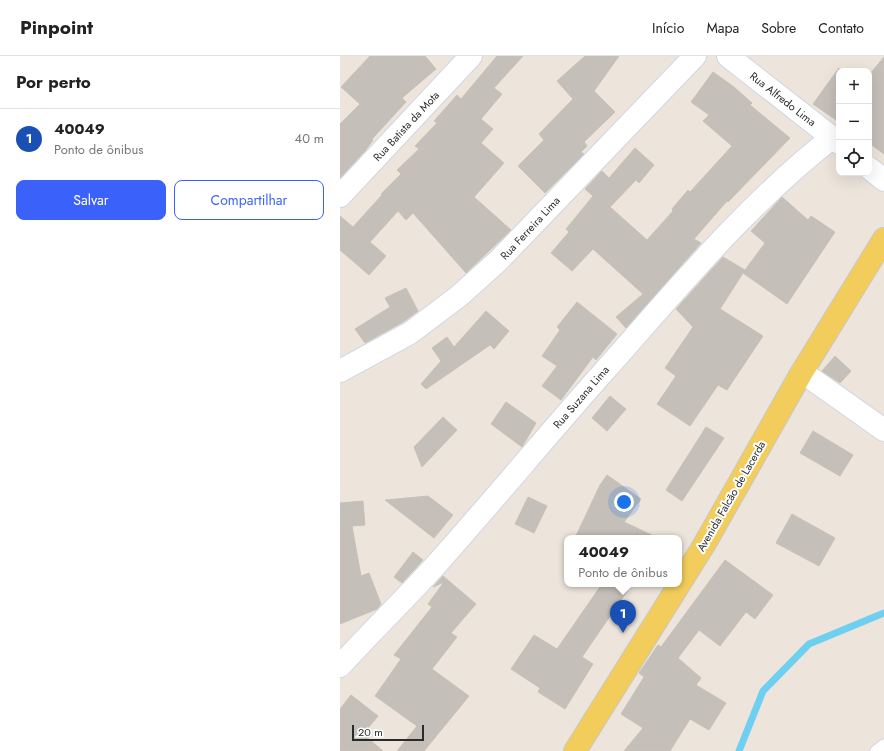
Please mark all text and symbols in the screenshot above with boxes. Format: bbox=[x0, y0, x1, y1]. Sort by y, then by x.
text: Pinpoint bbox=[20, 14, 93, 41]
text: Início bbox=[652, 18, 684, 38]
text: Mapa bbox=[706, 18, 739, 38]
text: Sobre bbox=[761, 18, 796, 38]
text: Contato bbox=[818, 18, 864, 38]
street label: Rua Alfredo Lima bbox=[747, 68, 819, 130]
map controls bbox=[836, 68, 872, 176]
button: + bbox=[836, 68, 872, 104]
text: Por perto bbox=[16, 70, 91, 94]
street label: Rua Batista da Mota bbox=[369, 87, 443, 165]
button: − bbox=[836, 104, 872, 140]
text: 40049 bbox=[54, 118, 105, 140]
text: 1 bbox=[26, 129, 32, 148]
text: 40 m bbox=[295, 129, 324, 148]
text: Ponto de ônibus bbox=[54, 140, 144, 159]
button: locate bbox=[836, 140, 872, 176]
button: Salvar bbox=[16, 180, 166, 220]
button: Compartilhar bbox=[174, 180, 324, 220]
street label: Rua Ferreira Lima bbox=[496, 193, 564, 263]
street label: Rua Suzana Lima bbox=[549, 362, 613, 432]
street label: Avenida Falcão de Lacerda bbox=[693, 438, 769, 554]
your location bbox=[614, 492, 634, 512]
popup bbox=[564, 535, 682, 587]
text: 40049 bbox=[578, 541, 629, 563]
text: Ponto de ônibus bbox=[578, 563, 668, 582]
pin: 1 bbox=[610, 600, 636, 633]
scale bar bbox=[352, 723, 424, 742]
text: 20 m bbox=[358, 724, 383, 740]

